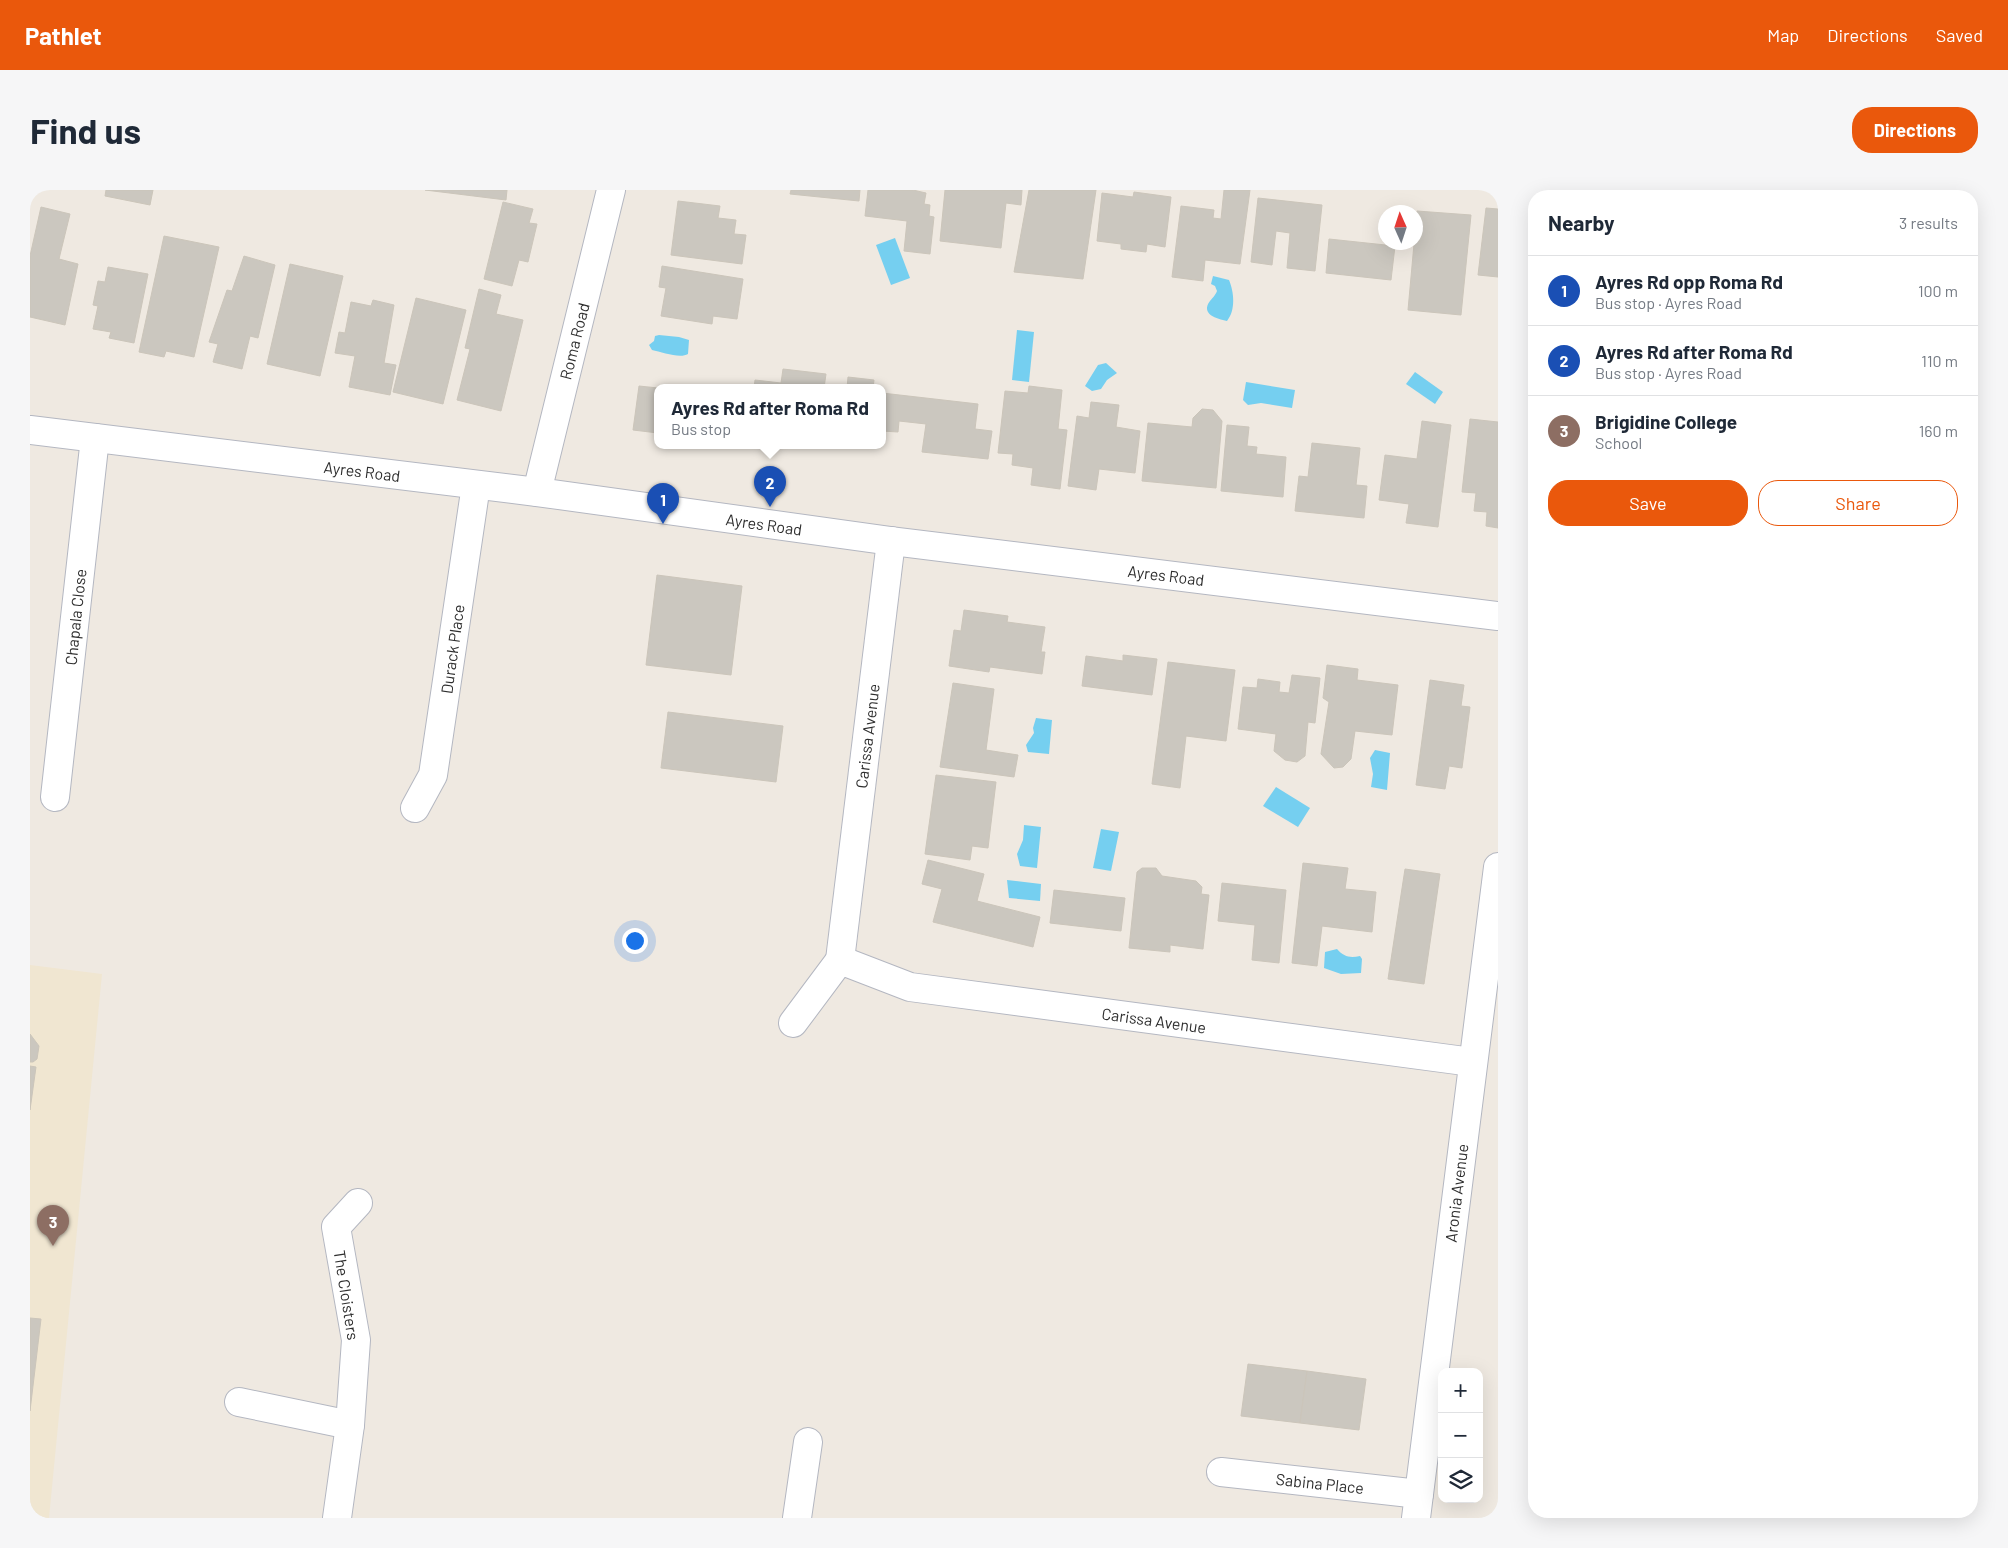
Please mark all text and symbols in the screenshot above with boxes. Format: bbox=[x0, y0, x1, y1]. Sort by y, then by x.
text: Pathlet bbox=[25, 21, 102, 50]
text: Map bbox=[1767, 24, 1799, 46]
text: Directions bbox=[1827, 24, 1908, 46]
text: Saved bbox=[1936, 24, 1983, 46]
button: Directions bbox=[1852, 107, 1978, 153]
text: Find us bbox=[30, 109, 141, 151]
north arrow bbox=[1378, 205, 1423, 250]
text: Nearby bbox=[1548, 210, 1614, 235]
text: 3 results bbox=[1899, 213, 1958, 232]
text: Ayres Rd opp Roma Rd bbox=[1595, 270, 1783, 293]
text: 1 bbox=[1561, 281, 1567, 300]
text: 100 m bbox=[1918, 281, 1958, 300]
text: Bus stop · Ayres Road bbox=[1595, 293, 1742, 312]
street label: Roma Road bbox=[555, 301, 593, 381]
text: Ayres Rd after Roma Rd bbox=[1595, 340, 1793, 363]
text: 2 bbox=[1560, 351, 1568, 370]
text: 110 m bbox=[1921, 351, 1958, 370]
text: Bus stop · Ayres Road bbox=[1595, 363, 1742, 382]
popup bbox=[654, 384, 886, 449]
text: Ayres Rd after Roma Rd bbox=[671, 396, 869, 419]
text: Brigidine College bbox=[1595, 410, 1737, 433]
text: Bus stop bbox=[671, 419, 731, 438]
text: 3 bbox=[1560, 421, 1568, 440]
text: 160 m bbox=[1919, 421, 1958, 440]
text: School bbox=[1595, 433, 1642, 452]
street label: Ayres Road bbox=[323, 457, 401, 485]
pin: 2 bbox=[754, 466, 786, 507]
button: Save bbox=[1548, 480, 1748, 526]
button: Share bbox=[1758, 480, 1958, 526]
pin: 1 bbox=[647, 483, 679, 524]
street label: Ayres Road bbox=[725, 509, 803, 539]
street label: Ayres Road bbox=[1127, 561, 1205, 589]
street label: Chapala Close bbox=[60, 568, 90, 666]
street label: Durack Place bbox=[436, 603, 468, 695]
street label: Carissa Avenue bbox=[851, 683, 883, 789]
your location bbox=[622, 928, 648, 954]
street label: Carissa Avenue bbox=[1101, 1003, 1207, 1037]
street label: Aronia Avenue bbox=[1441, 1143, 1471, 1243]
pin: 3 bbox=[37, 1205, 69, 1246]
street label: The Cloisters bbox=[331, 1249, 363, 1341]
map controls bbox=[1438, 1368, 1483, 1503]
button: + bbox=[1438, 1368, 1483, 1413]
button: − bbox=[1438, 1413, 1483, 1458]
button: layers bbox=[1438, 1458, 1483, 1503]
street label: Sabina Place bbox=[1275, 1469, 1365, 1497]

